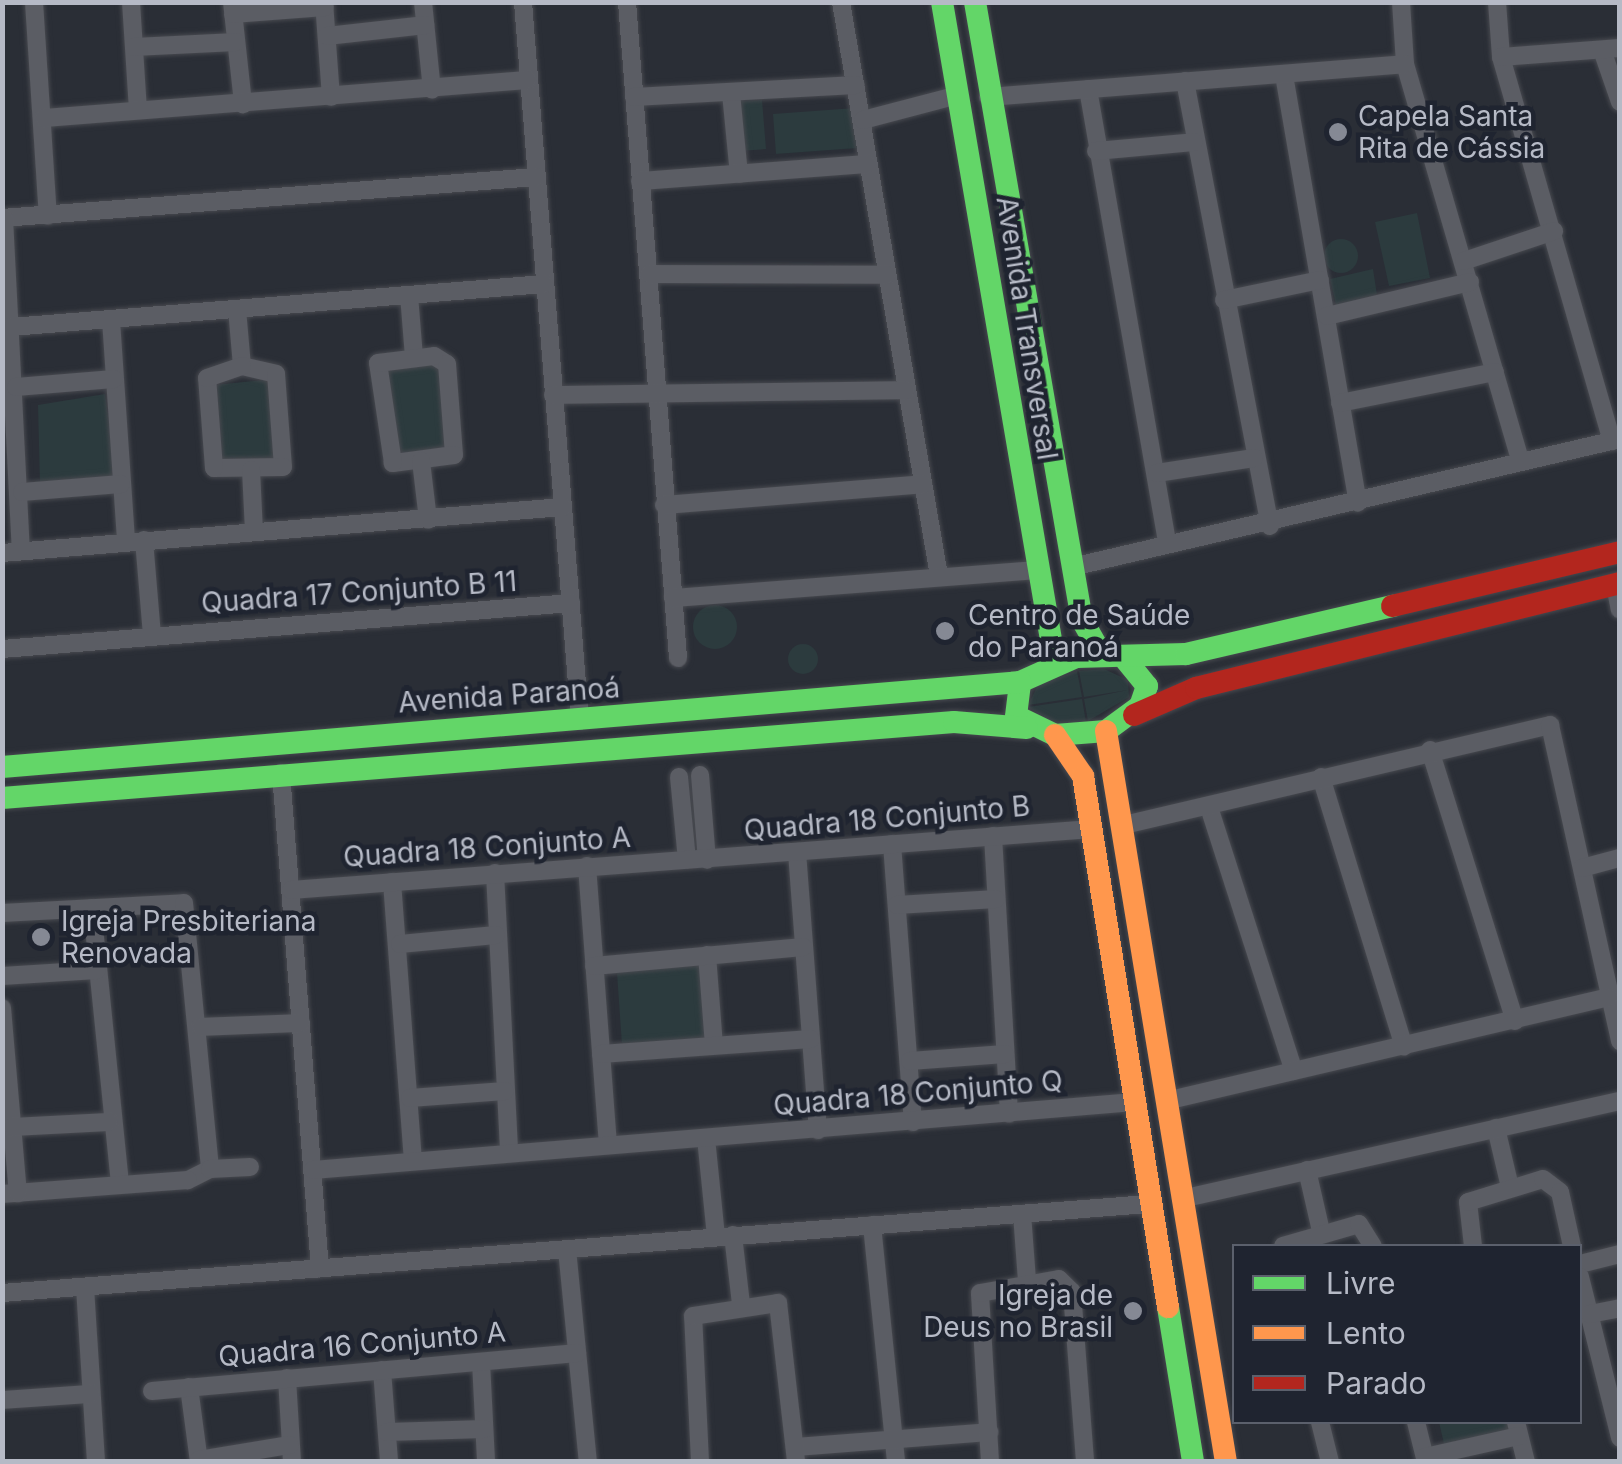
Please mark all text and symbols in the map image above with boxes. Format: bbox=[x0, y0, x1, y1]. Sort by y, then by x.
place label: Capela Santa Rita de Cássia bbox=[1358, 99, 1545, 165]
marker: Capela Santa Rita de Cássia bbox=[1327, 121, 1349, 143]
street label: Avenida Transversal bbox=[990, 194, 1064, 462]
street label: Quadra 17 Conjunto B 11 bbox=[200, 564, 518, 620]
place label: Centro de Saúde do Paranoá bbox=[968, 598, 1190, 664]
marker: Centro de Saúde do Paranoá bbox=[932, 618, 958, 644]
street label: Avenida Paranoá bbox=[397, 670, 621, 720]
street label: Quadra 18 Conjunto B bbox=[743, 789, 1031, 847]
street label: Quadra 18 Conjunto A bbox=[342, 820, 632, 874]
place label: Igreja Presbiteriana Renovada bbox=[61, 904, 316, 970]
marker: Igreja Presbiteriana Renovada bbox=[30, 926, 52, 948]
street label: Quadra 18 Conjunto Q bbox=[772, 1064, 1064, 1122]
legend bbox=[1232, 1244, 1582, 1424]
text: Livre bbox=[1326, 1265, 1395, 1301]
place label: Igreja de Deus no Brasil bbox=[923, 1278, 1113, 1344]
marker: Igreja de Deus no Brasil bbox=[1122, 1300, 1144, 1322]
street label: Quadra 16 Conjunto A bbox=[217, 1315, 507, 1373]
text: Lento bbox=[1326, 1315, 1406, 1351]
text: Parado bbox=[1326, 1365, 1427, 1401]

